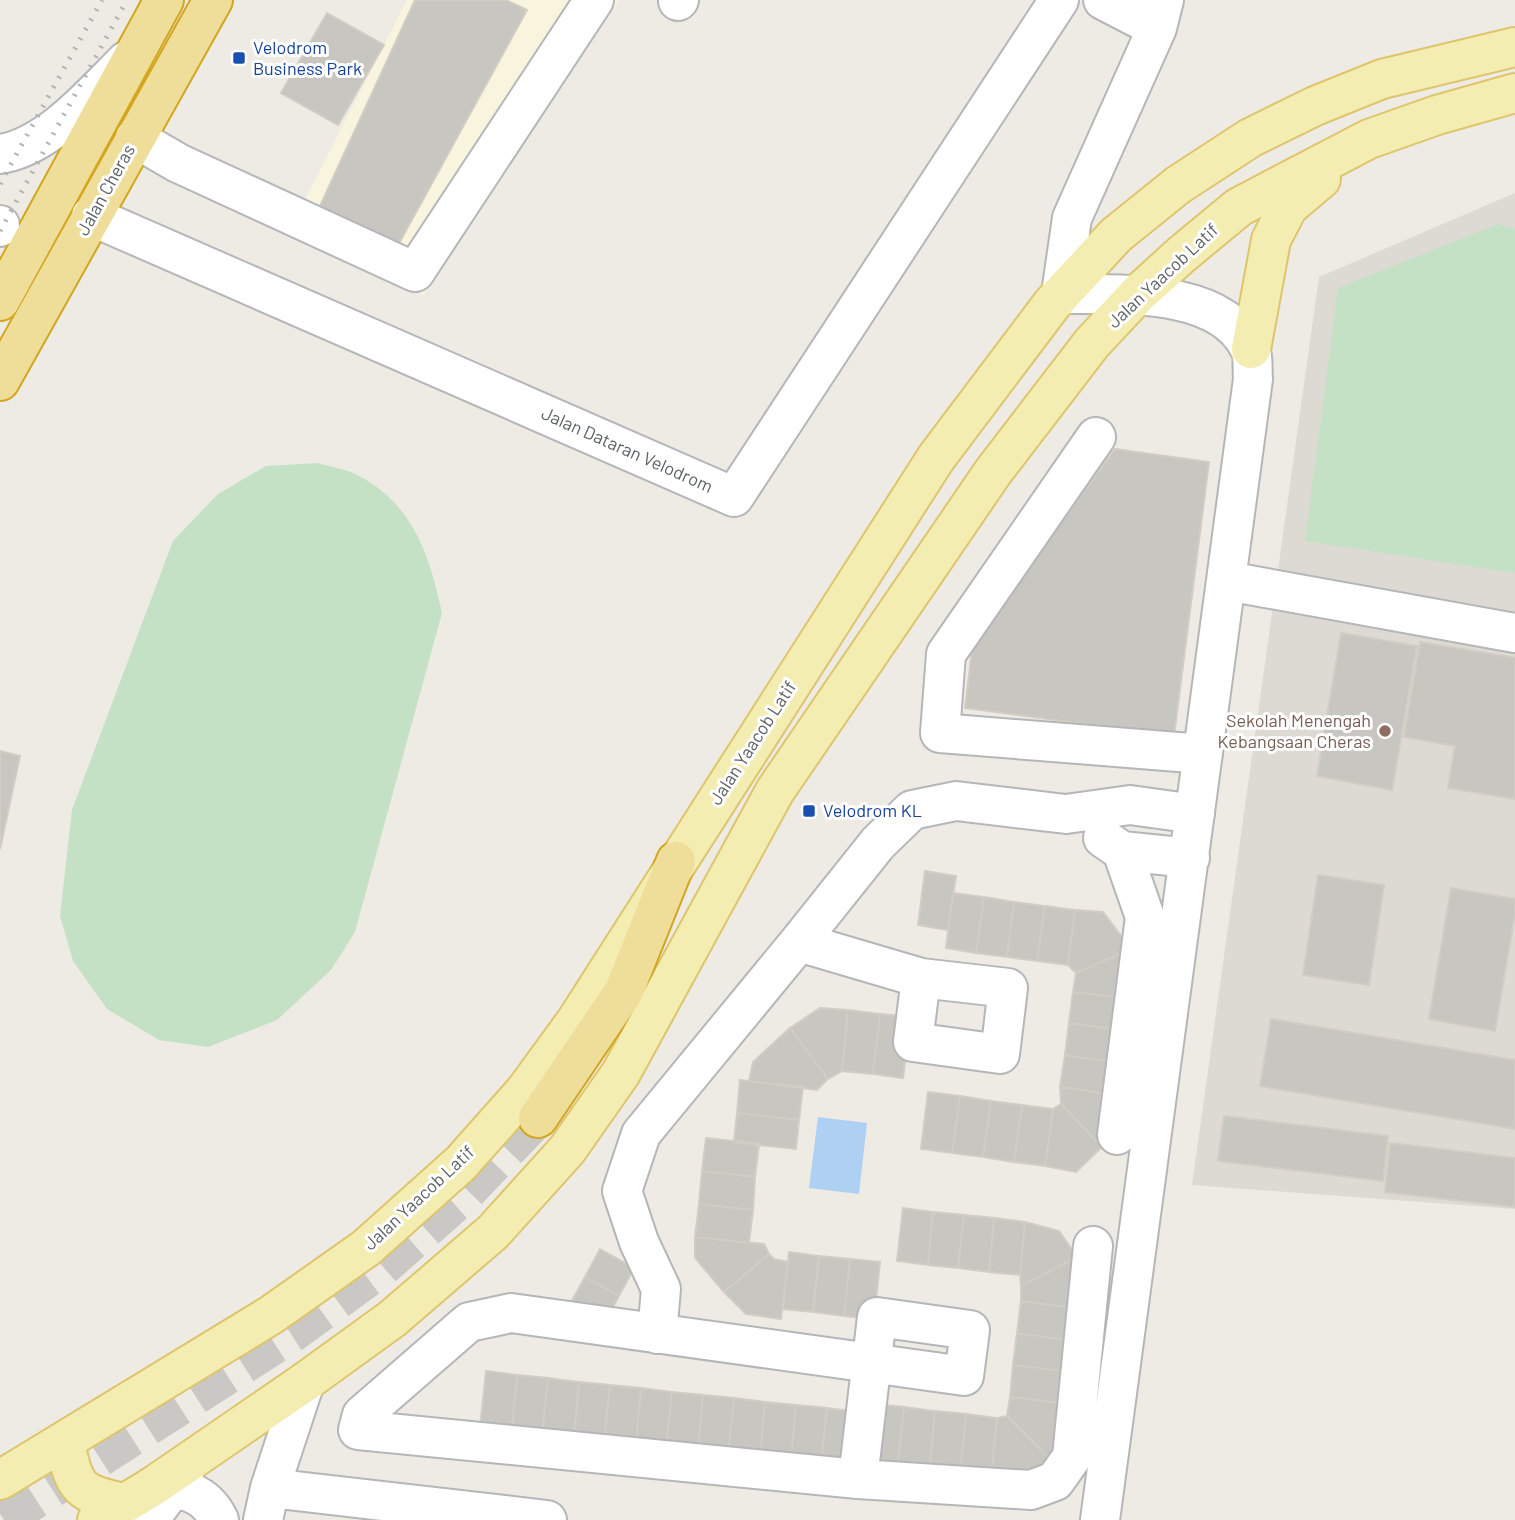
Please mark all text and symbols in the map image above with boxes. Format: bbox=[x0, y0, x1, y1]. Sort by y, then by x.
place label: Velodrom Business Park bbox=[253, 36, 362, 79]
marker: Velodrom Business Park bbox=[231, 50, 247, 66]
street label: Jalan Cheras bbox=[71, 140, 139, 239]
street label: Jalan Yaacob Latif bbox=[1102, 218, 1222, 332]
street label: Jalan Dataran Velodrom bbox=[538, 401, 717, 497]
street label: Jalan Yaacob Latif bbox=[704, 676, 800, 809]
place label: Sekolah Menengah Kebangsaan Cheras bbox=[1218, 709, 1371, 752]
marker: Sekolah Menengah Kebangsaan Cheras bbox=[1377, 723, 1393, 739]
place label: Velodrom KL bbox=[823, 799, 922, 821]
marker: Velodrom KL bbox=[801, 803, 817, 819]
street label: Jalan Yaacob Latif bbox=[358, 1140, 478, 1254]

